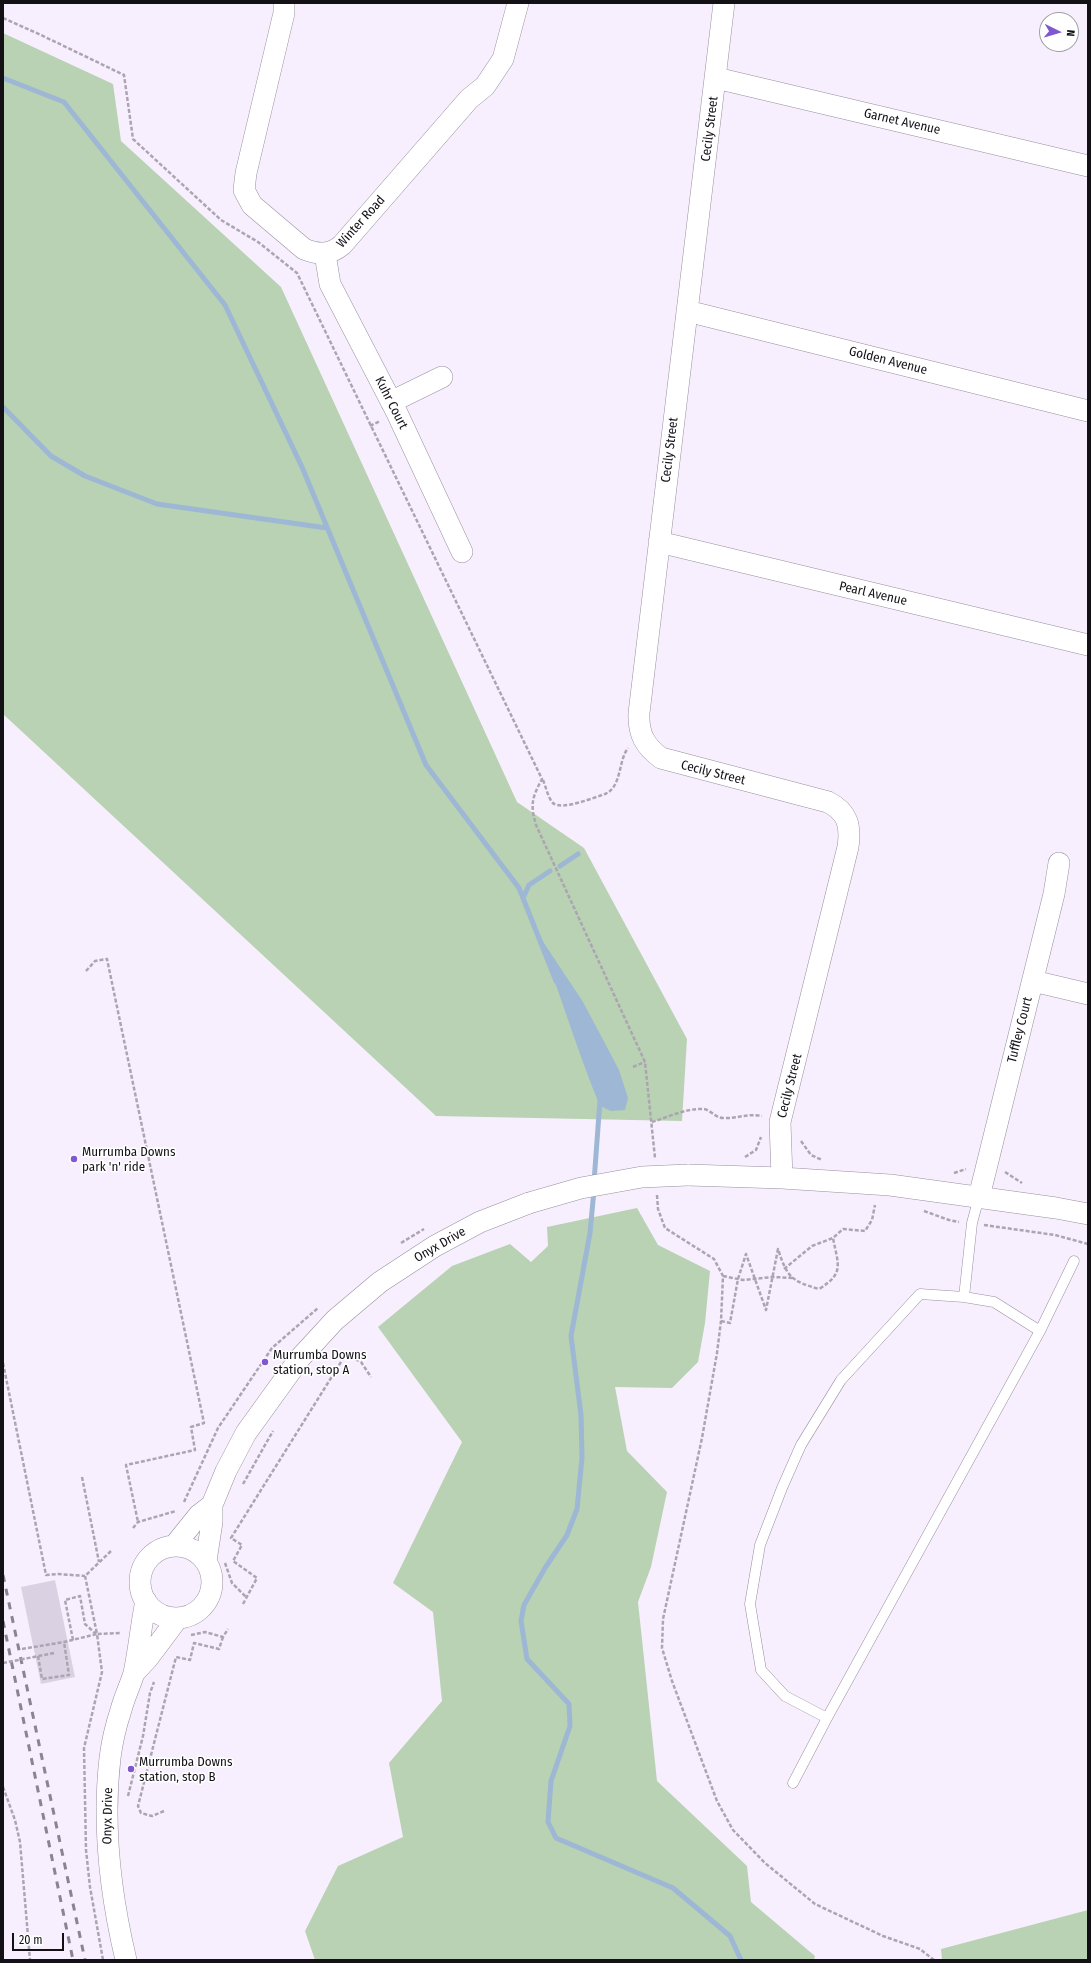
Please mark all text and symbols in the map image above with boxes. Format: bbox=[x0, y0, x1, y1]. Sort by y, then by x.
north arrow bbox=[1039, 12, 1079, 52]
text: N bbox=[1064, 29, 1077, 37]
street label: Cecily Street bbox=[698, 95, 722, 163]
street label: Garnet Avenue bbox=[862, 106, 942, 138]
street label: Winter Road bbox=[333, 193, 389, 251]
street label: Golden Avenue bbox=[847, 344, 929, 378]
street label: Kuhr Court bbox=[371, 374, 411, 432]
street label: Cecily Street bbox=[658, 416, 682, 484]
street label: Pearl Avenue bbox=[838, 579, 908, 609]
street label: Cecily Street bbox=[679, 757, 747, 789]
street label: Tuffley Court bbox=[1004, 995, 1036, 1065]
street label: Cecily Street bbox=[774, 1052, 806, 1120]
place label: Murrumba Downs park 'n' ride bbox=[82, 1144, 175, 1175]
marker: Murrumba Downs park 'n' ride bbox=[69, 1154, 79, 1164]
street label: Onyx Drive bbox=[411, 1224, 469, 1266]
place label: Murrumba Downs station, stop A bbox=[273, 1347, 366, 1378]
marker: Murrumba Downs station, stop A bbox=[260, 1357, 270, 1367]
place label: Murrumba Downs station, stop B bbox=[139, 1754, 232, 1785]
marker: Murrumba Downs station, stop B bbox=[126, 1764, 136, 1774]
street label: Onyx Drive bbox=[100, 1787, 116, 1845]
scale bar bbox=[14, 1925, 66, 1951]
text: 20 m bbox=[19, 1933, 43, 1947]

